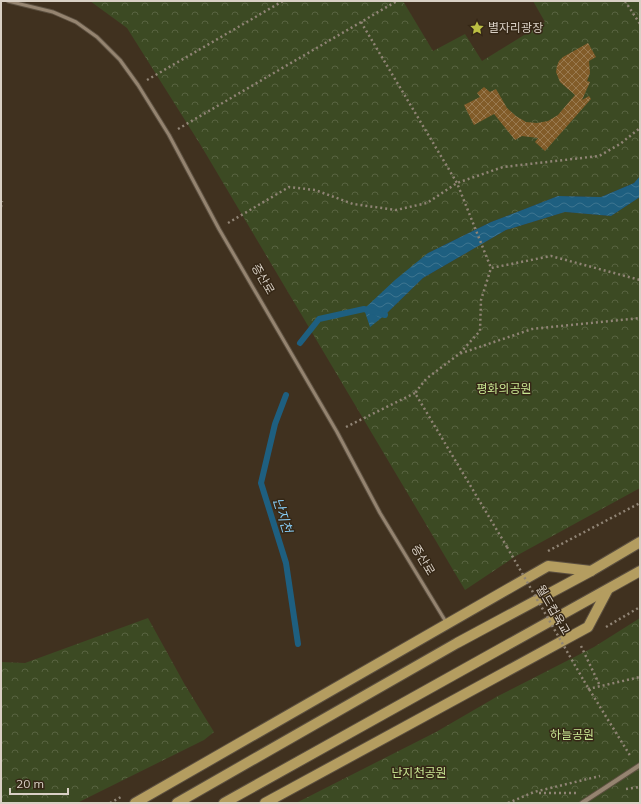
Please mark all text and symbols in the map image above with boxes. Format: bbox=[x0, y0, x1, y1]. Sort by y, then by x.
place icon: 별자리광장 bbox=[469, 20, 485, 36]
place label: 별자리광장 bbox=[488, 20, 543, 35]
street label: 증산로 bbox=[249, 261, 278, 297]
park label: 평화의공원 bbox=[476, 381, 532, 396]
water label: 난지천 bbox=[270, 495, 296, 535]
street label: 증산로 bbox=[408, 542, 438, 578]
street label: 월드컵육교 bbox=[533, 582, 574, 637]
park label: 하늘공원 bbox=[550, 727, 594, 742]
park label: 난지천공원 bbox=[391, 765, 447, 780]
scale bar bbox=[10, 770, 68, 796]
text: 20 m bbox=[16, 776, 44, 791]

